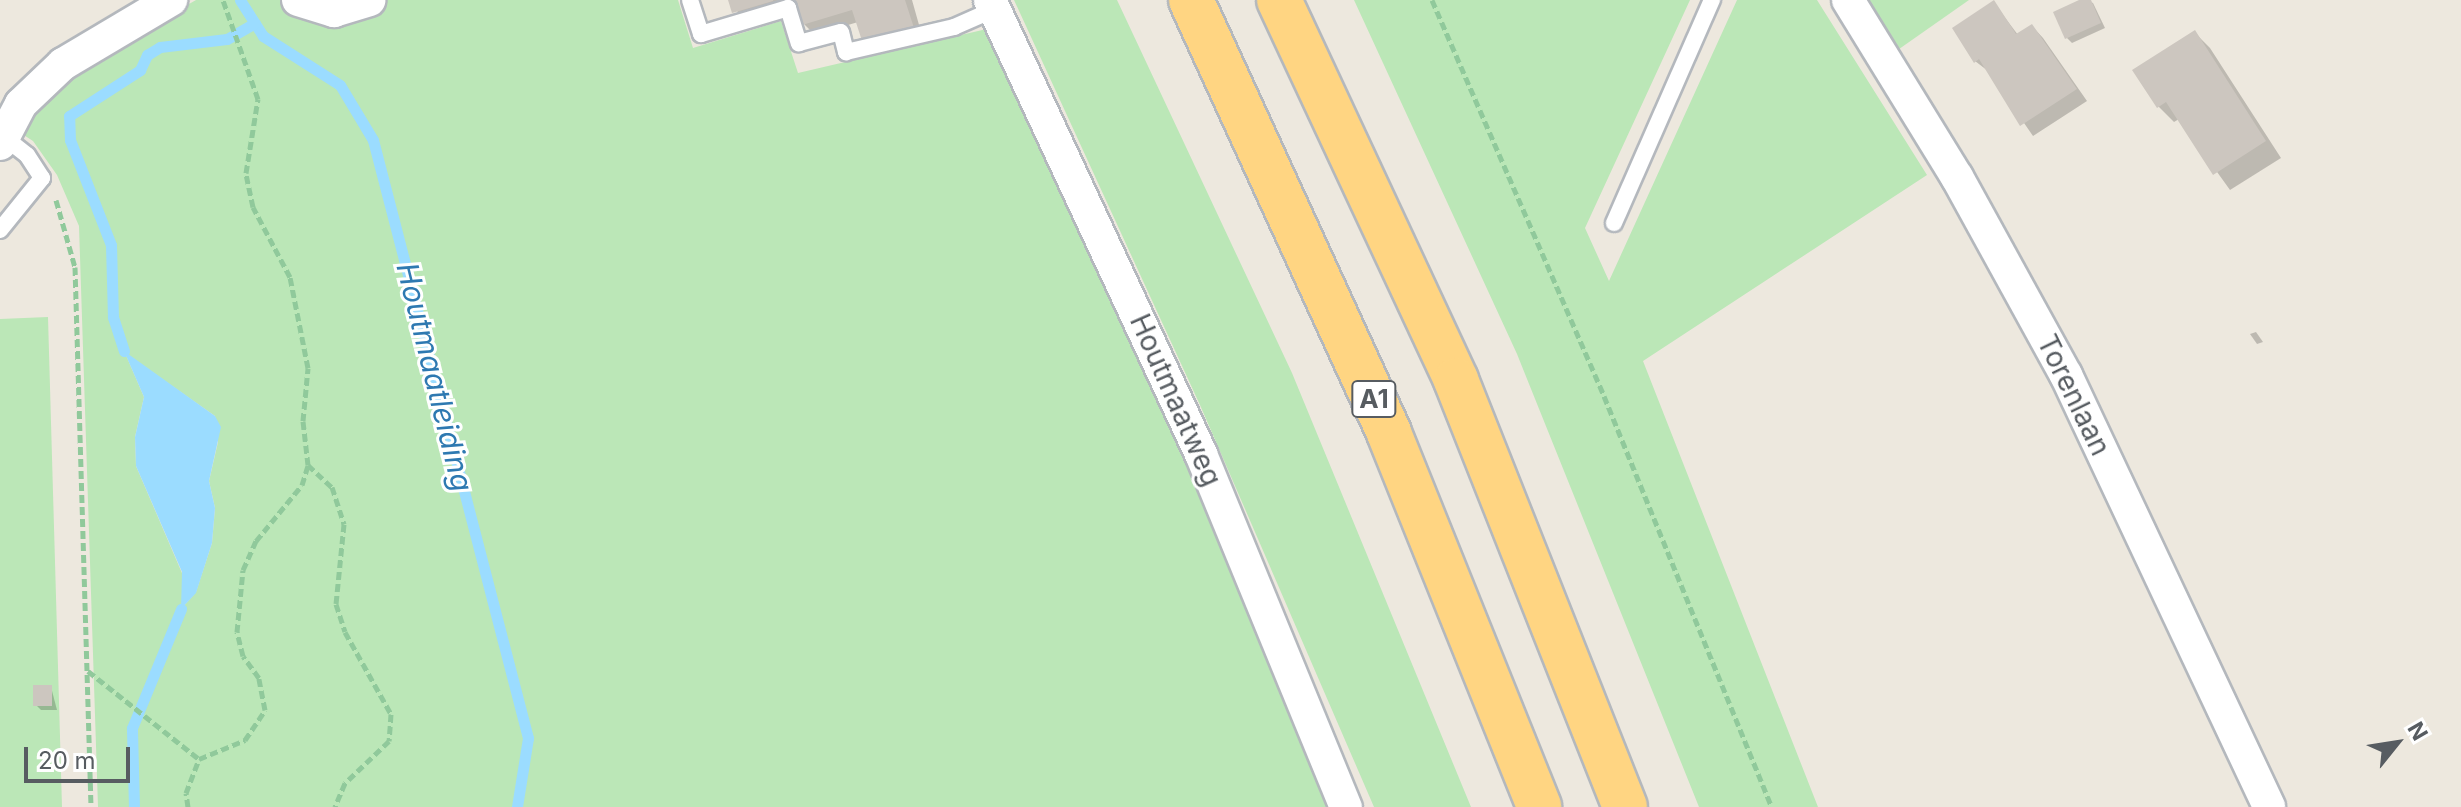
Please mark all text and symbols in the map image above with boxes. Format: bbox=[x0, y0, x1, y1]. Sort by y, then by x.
water label: Houtmaatleiding bbox=[389, 259, 481, 495]
street label: Houtmaatweg bbox=[1123, 309, 1229, 491]
street label: Torenlaan bbox=[2030, 329, 2118, 461]
road number: A1 bbox=[1350, 377, 1398, 421]
north arrow bbox=[2357, 703, 2437, 783]
text: N bbox=[2402, 717, 2433, 745]
scale bar bbox=[28, 731, 134, 781]
text: 20 m bbox=[38, 746, 96, 775]

